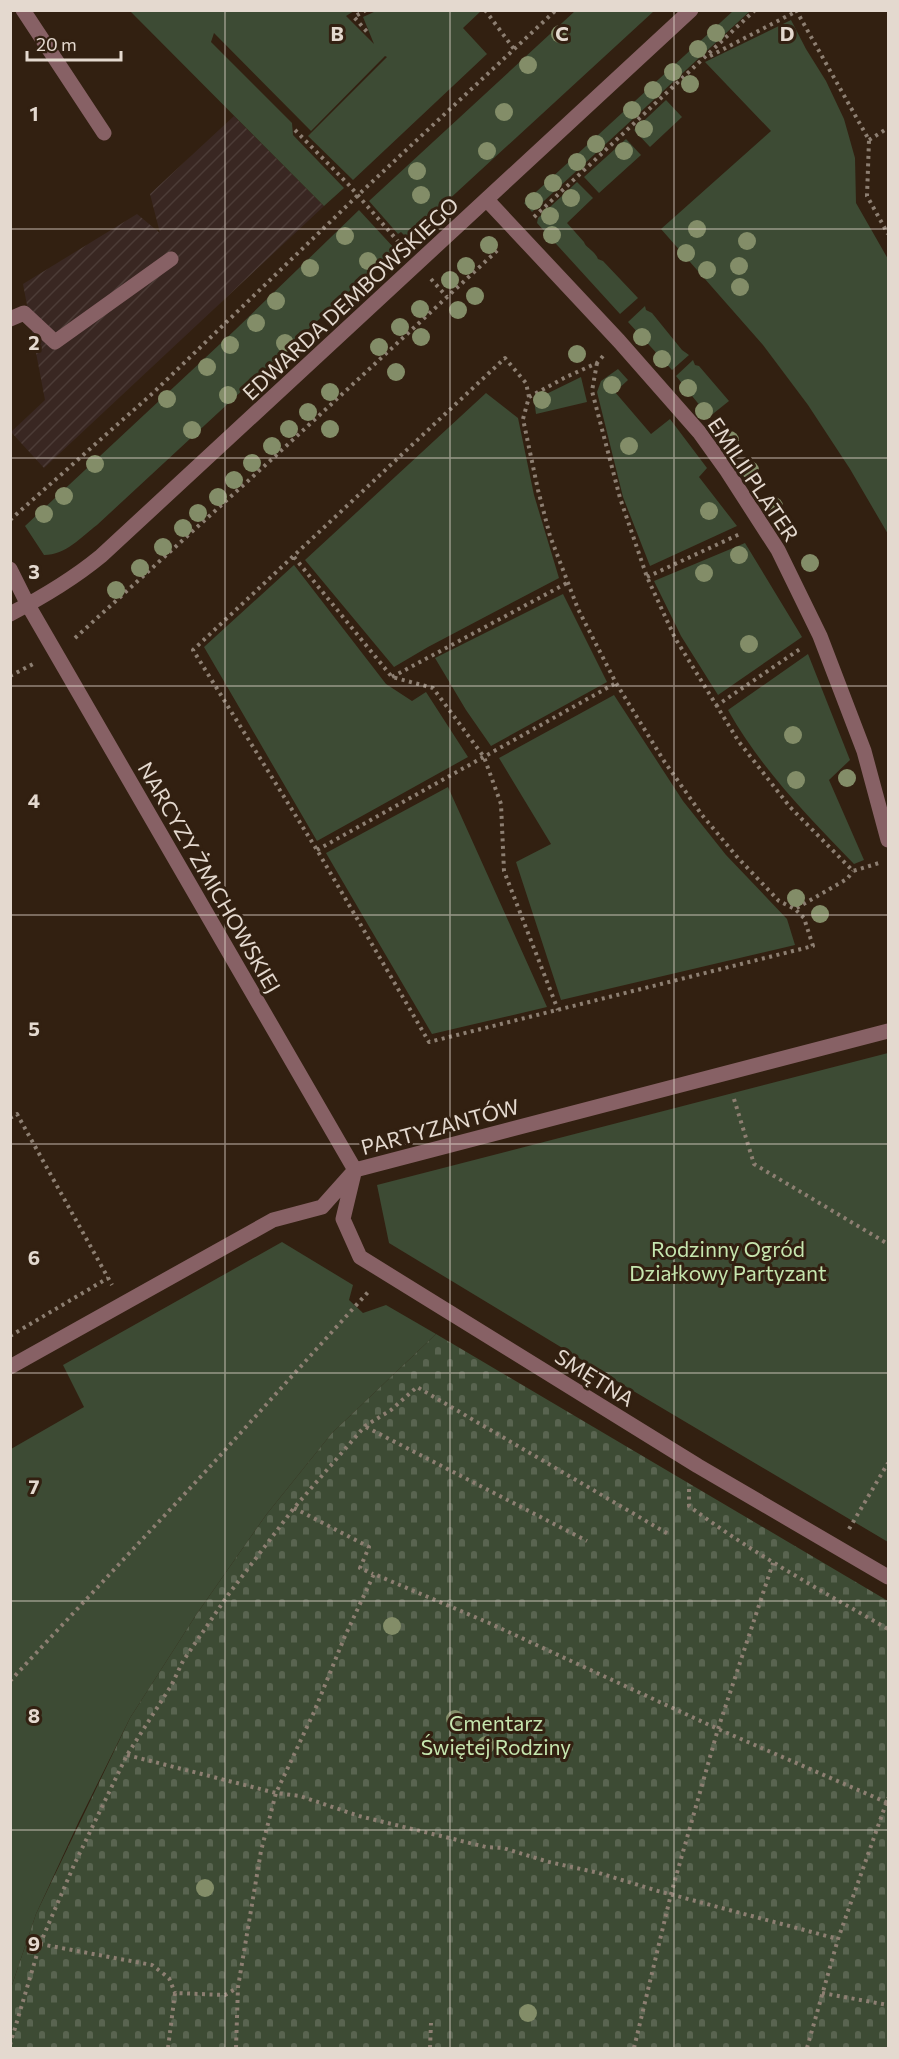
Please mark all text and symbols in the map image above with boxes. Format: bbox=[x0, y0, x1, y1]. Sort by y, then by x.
text: B bbox=[330, 21, 344, 45]
text: C bbox=[555, 21, 569, 45]
text: D bbox=[780, 21, 794, 45]
scale bar bbox=[27, 24, 122, 62]
text: 20 m bbox=[36, 33, 77, 55]
text: 1 bbox=[29, 101, 39, 125]
street label: EDWARDA DEMBOWSKIEGO bbox=[237, 191, 463, 405]
text: 2 bbox=[28, 330, 40, 354]
street label: EMILII PLATER bbox=[703, 412, 805, 546]
text: 3 bbox=[28, 559, 40, 583]
street label: NARCYZY ŻMICHOWSKIEJ bbox=[134, 757, 286, 997]
text: 4 bbox=[28, 788, 40, 812]
text: 5 bbox=[28, 1016, 40, 1040]
street label: PARTYZANTÓW bbox=[358, 1093, 522, 1159]
park label: Rodzinny Ogród Działkowy Partyzant bbox=[629, 1236, 827, 1285]
text: 6 bbox=[28, 1245, 40, 1269]
street label: SMĘTNA bbox=[551, 1343, 639, 1411]
text: 7 bbox=[29, 1474, 40, 1498]
text: 8 bbox=[28, 1703, 40, 1727]
park label: Cmentarz Świętej Rodziny bbox=[421, 1710, 571, 1759]
text: 9 bbox=[28, 1931, 40, 1955]

